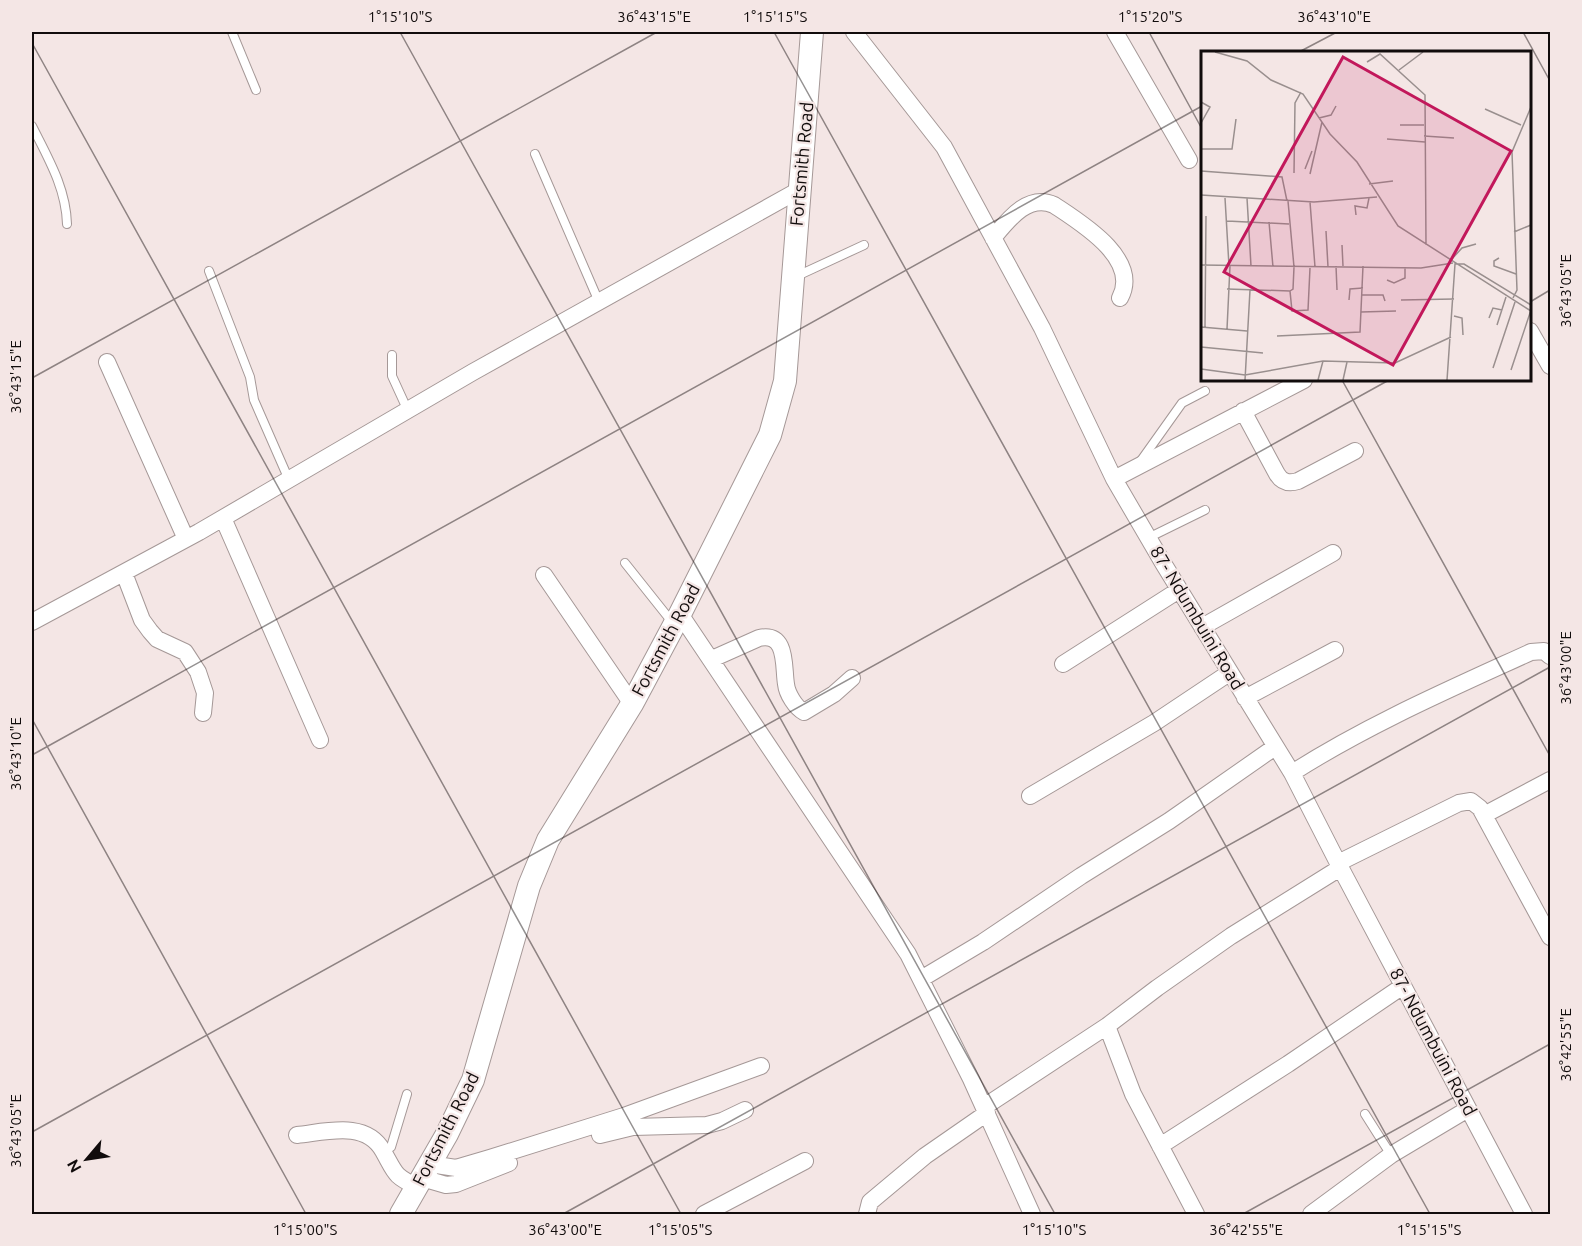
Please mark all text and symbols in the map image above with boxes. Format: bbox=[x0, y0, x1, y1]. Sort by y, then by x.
text: 1°15'10"S bbox=[368, 8, 432, 25]
text: 36°43'15"E bbox=[617, 8, 691, 25]
text: 1°15'15"S bbox=[743, 8, 807, 25]
text: 1°15'20"S bbox=[1118, 8, 1182, 25]
text: 36°43'10"E bbox=[1297, 8, 1371, 25]
inset map bbox=[1201, 51, 1531, 381]
street label: Fortsmith Road bbox=[786, 101, 816, 227]
text: 36°43'05"E bbox=[1557, 254, 1574, 328]
text: 36°43'15"E bbox=[7, 340, 24, 414]
street label: 87- Ndumbuini Road bbox=[1147, 542, 1249, 693]
street label: Fortsmith Road bbox=[627, 580, 703, 699]
text: 36°43'00"E bbox=[1557, 631, 1574, 705]
text: 36°43'10"E bbox=[7, 717, 24, 791]
street label: 87- Ndumbuini Road bbox=[1386, 964, 1481, 1119]
text: 36°42'55"E bbox=[1557, 1008, 1574, 1082]
street label: Fortsmith Road bbox=[408, 1069, 482, 1189]
text: 36°43'05"E bbox=[7, 1094, 24, 1168]
north arrow bbox=[57, 1129, 117, 1189]
text: N bbox=[63, 1157, 85, 1176]
text: 1°15'00"S bbox=[273, 1221, 337, 1238]
text: 36°43'00"E bbox=[528, 1221, 602, 1238]
text: 1°15'05"S bbox=[648, 1221, 712, 1238]
text: 1°15'10"S bbox=[1022, 1221, 1086, 1238]
text: 36°42'55"E bbox=[1209, 1221, 1283, 1238]
text: 1°15'15"S bbox=[1397, 1221, 1461, 1238]

